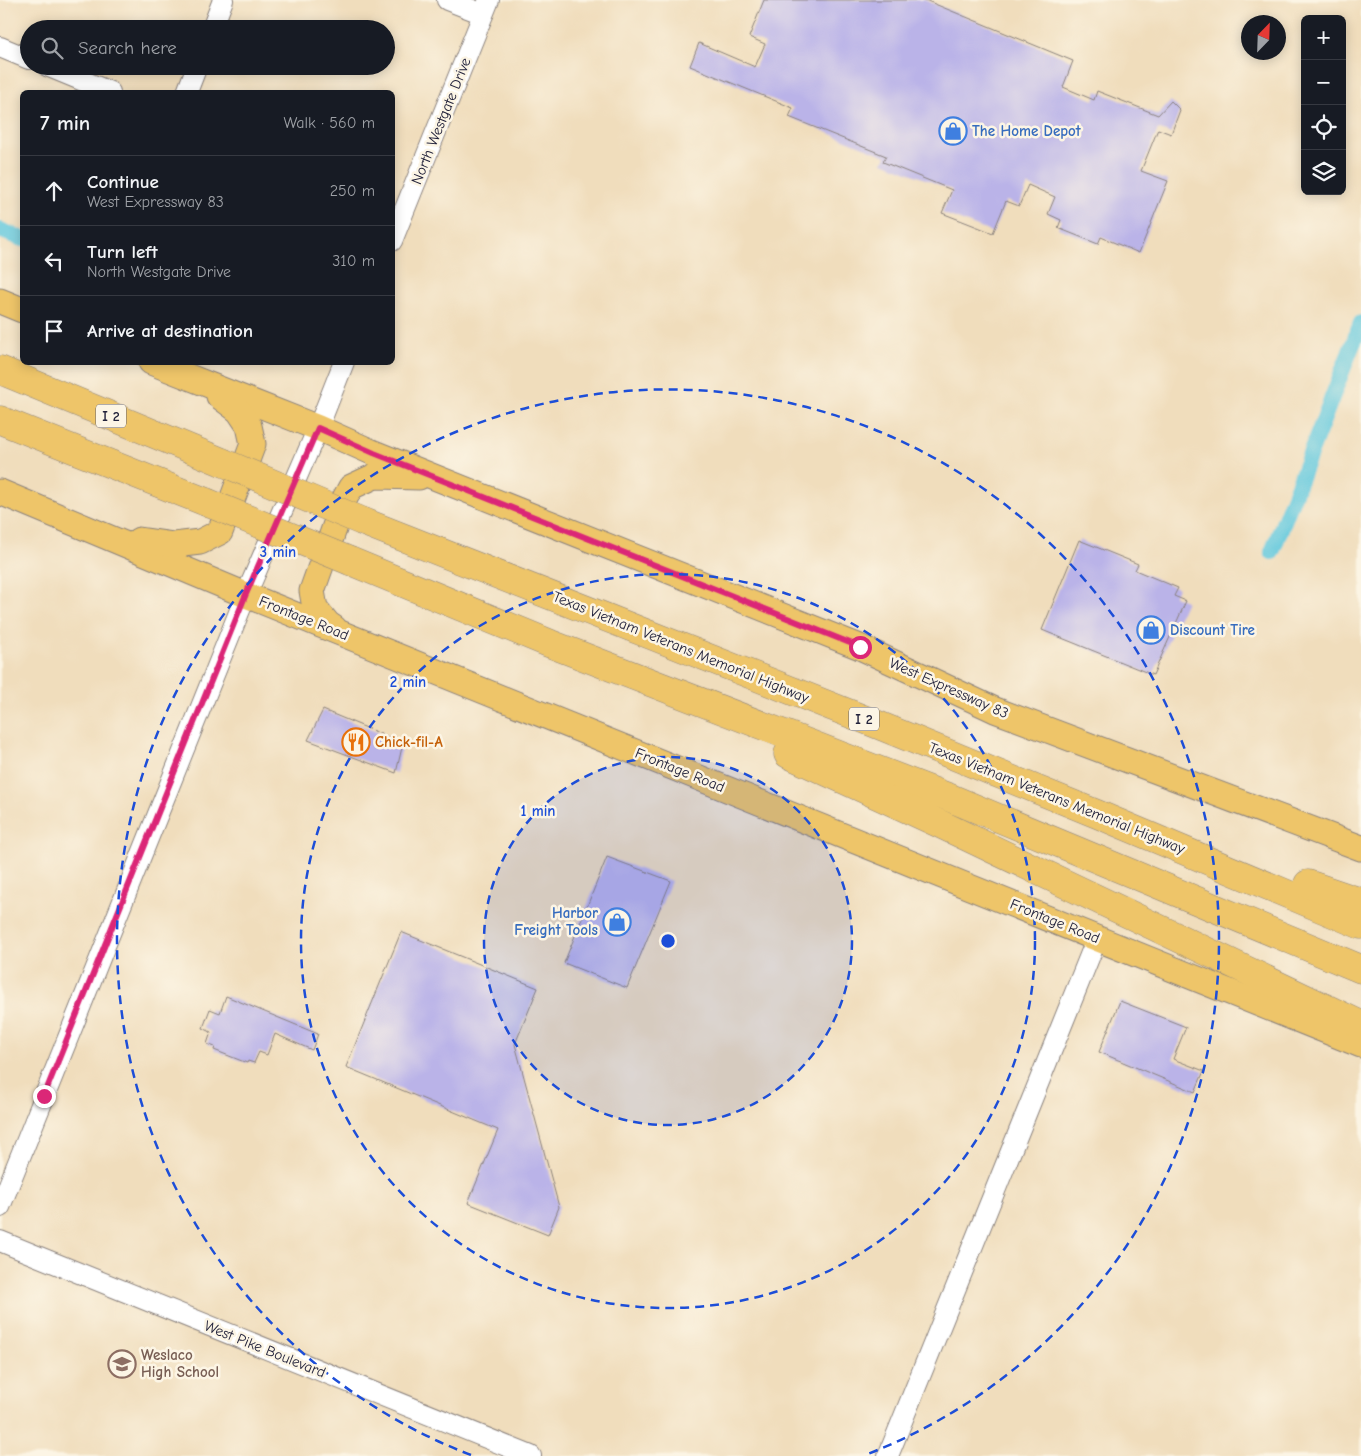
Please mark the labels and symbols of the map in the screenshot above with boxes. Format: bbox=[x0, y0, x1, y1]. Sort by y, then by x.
north arrow bbox=[1241, 15, 1286, 60]
street label: North Westgate Drive bbox=[407, 55, 475, 187]
shop icon: The Home Depot bbox=[938, 116, 968, 146]
place label: The Home Depot bbox=[972, 122, 1082, 140]
road number: I 2 bbox=[96, 404, 126, 428]
text: 3 min bbox=[260, 543, 296, 561]
street label: Texas Vietnam Veterans Memorial Highway bbox=[550, 587, 812, 707]
street label: Frontage Road bbox=[257, 592, 351, 644]
shop icon: Discount Tire bbox=[1136, 615, 1166, 645]
place label: Discount Tire bbox=[1170, 621, 1255, 639]
route start bbox=[849, 636, 872, 659]
street label: West Expressway 83 bbox=[887, 654, 1011, 722]
text: 2 min bbox=[390, 673, 426, 691]
road number: I 2 bbox=[849, 708, 879, 731]
restaurant icon: Chick-fil-A bbox=[341, 727, 371, 757]
place label: Chick-fil-A bbox=[375, 733, 443, 751]
street label: Texas Vietnam Veterans Memorial Highway bbox=[926, 738, 1188, 858]
street label: Frontage Road bbox=[633, 744, 727, 796]
text: 1 min bbox=[521, 802, 555, 820]
street label: Frontage Road bbox=[1008, 895, 1102, 947]
place label: Harbor Freight Tools bbox=[514, 904, 598, 939]
shop icon: Harbor Freight Tools bbox=[602, 907, 632, 937]
centre of rings bbox=[659, 932, 677, 950]
route end bbox=[33, 1085, 56, 1108]
street label: West Pike Boulevard bbox=[202, 1316, 328, 1382]
place label: Weslaco High School bbox=[141, 1346, 219, 1381]
school or university icon: Weslaco High School bbox=[107, 1349, 137, 1379]

